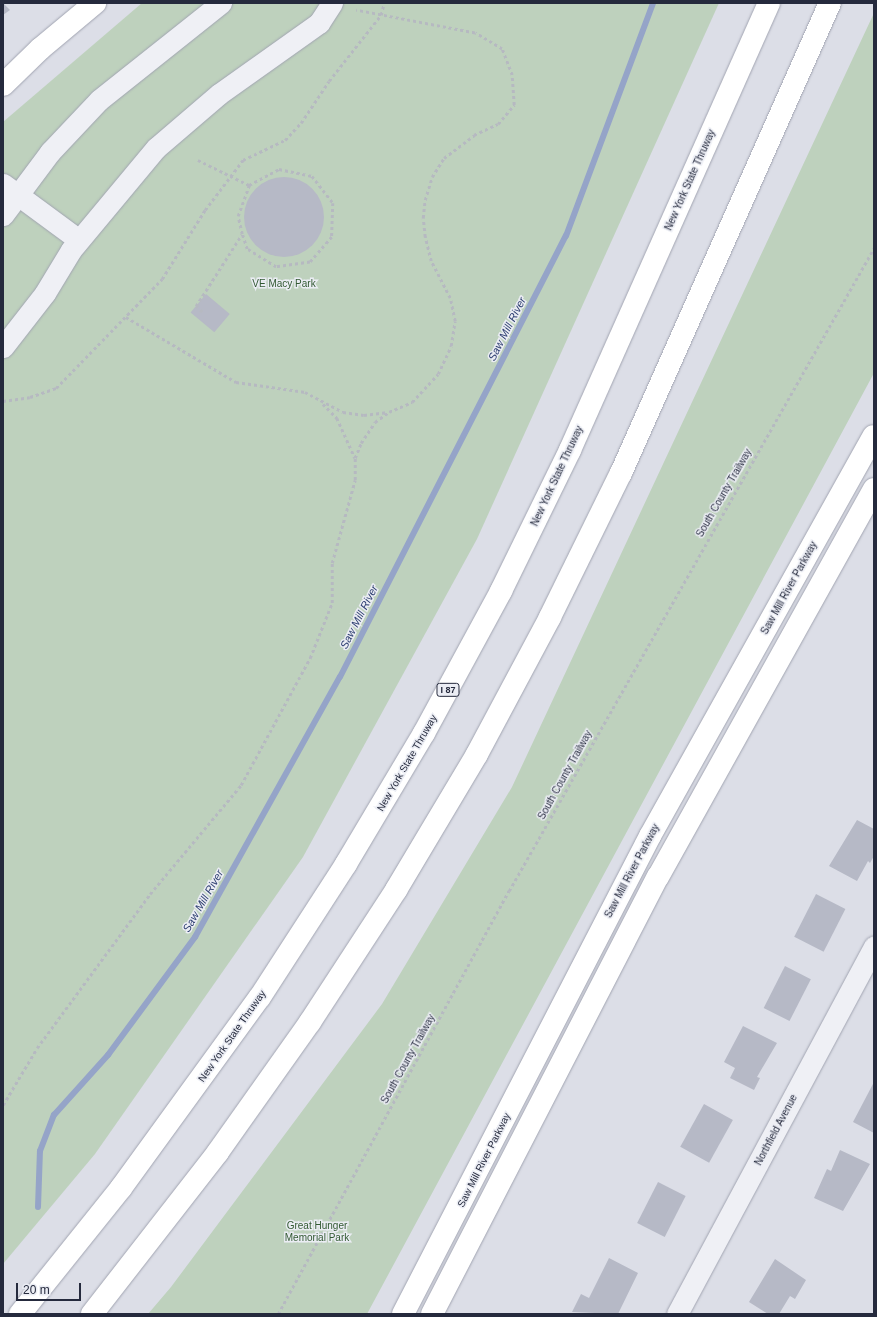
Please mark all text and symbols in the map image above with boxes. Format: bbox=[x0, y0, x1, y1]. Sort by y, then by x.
street label: New York State Thruway bbox=[662, 127, 718, 233]
park label: VE Macy Park bbox=[252, 278, 316, 290]
water label: Saw Mill River bbox=[485, 295, 529, 363]
street label: New York State Thruway bbox=[528, 424, 586, 528]
street label: South County Trailway bbox=[694, 447, 754, 539]
street label: Saw Mill River Parkway bbox=[758, 539, 820, 637]
water label: Saw Mill River bbox=[337, 583, 381, 651]
road number: I 87 bbox=[436, 683, 460, 697]
street label: New York State Thruway bbox=[374, 713, 440, 813]
street label: South County Trailway bbox=[535, 728, 595, 822]
street label: Saw Mill River Parkway bbox=[602, 822, 662, 920]
water label: Saw Mill River bbox=[180, 868, 226, 934]
street label: New York State Thruway bbox=[196, 988, 268, 1084]
street label: South County Trailway bbox=[378, 1012, 438, 1106]
street label: Northfield Avenue bbox=[752, 1092, 800, 1168]
street label: Saw Mill River Parkway bbox=[455, 1111, 513, 1209]
park label: Great Hunger Memorial Park bbox=[285, 1219, 349, 1242]
scale bar bbox=[18, 1275, 83, 1301]
text: 20 m bbox=[23, 1283, 50, 1297]

